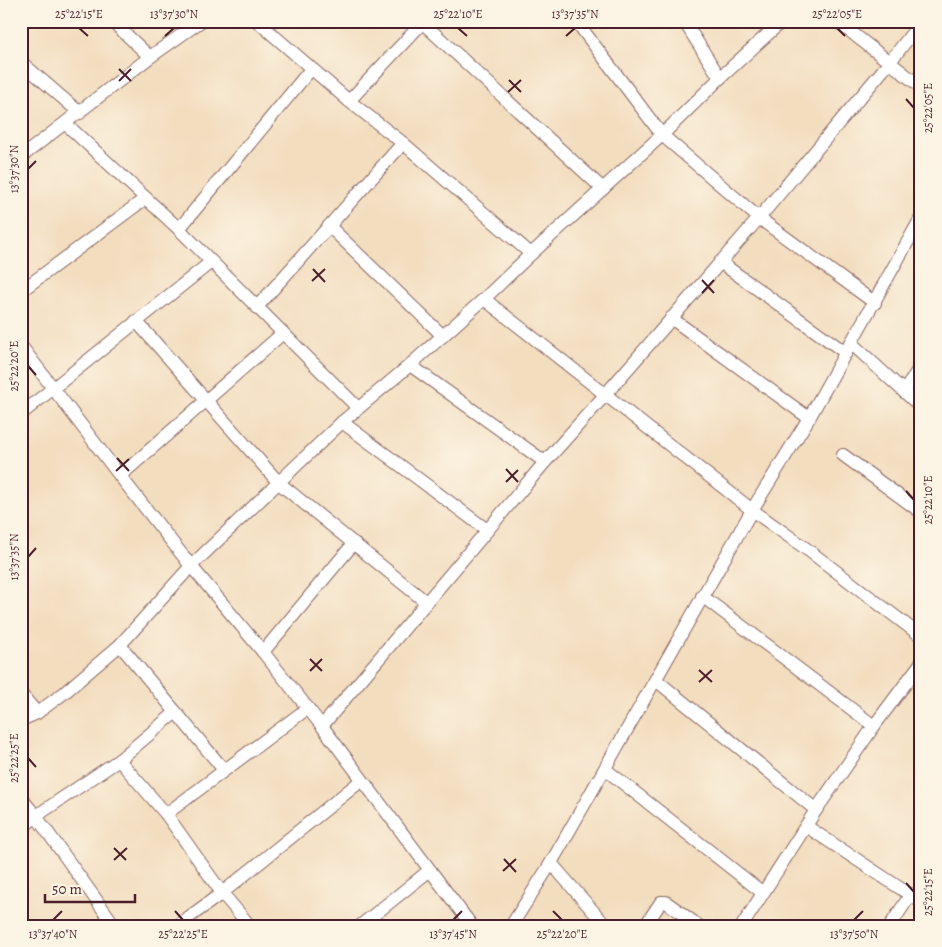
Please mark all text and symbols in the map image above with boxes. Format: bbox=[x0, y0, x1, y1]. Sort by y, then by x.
text: 25°22'15"E bbox=[55, 6, 103, 22]
text: 13°37'30"N bbox=[150, 6, 199, 22]
text: 25°22'10"E bbox=[433, 6, 483, 22]
text: 13°37'35"N bbox=[551, 6, 599, 22]
text: 25°22'05"E bbox=[812, 6, 862, 22]
text: 25°22'05"E bbox=[920, 83, 936, 133]
text: 13°37'30"N bbox=[6, 144, 22, 193]
text: 25°22'20"E bbox=[6, 341, 22, 391]
text: 25°22'10"E bbox=[920, 475, 936, 525]
text: 13°37'35"N bbox=[6, 533, 22, 581]
text: 25°22'25"E bbox=[6, 733, 22, 783]
text: 25°22'15"E bbox=[920, 868, 936, 916]
scale bar bbox=[45, 872, 135, 904]
text: 50 m bbox=[52, 879, 82, 899]
text: 13°37'40"N bbox=[29, 926, 78, 942]
text: 25°22'25"E bbox=[158, 926, 208, 942]
text: 13°37'45"N bbox=[429, 926, 477, 942]
text: 25°22'20"E bbox=[537, 926, 587, 942]
text: 13°37'50"N bbox=[830, 926, 879, 942]

